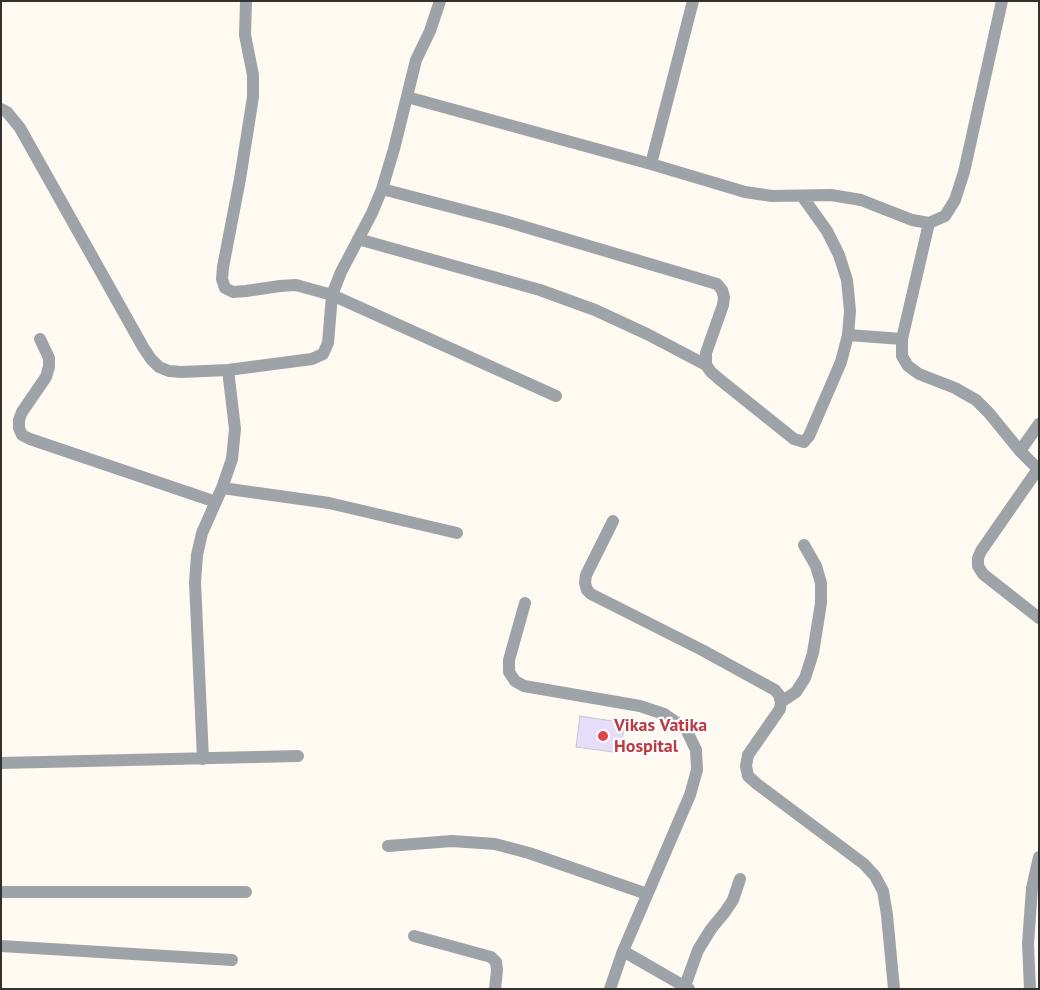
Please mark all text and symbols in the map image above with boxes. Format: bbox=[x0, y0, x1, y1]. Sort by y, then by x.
place label: Vikas Vatika Hospital bbox=[614, 715, 707, 758]
marker: Vikas Vatika Hospital bbox=[596, 729, 610, 743]

